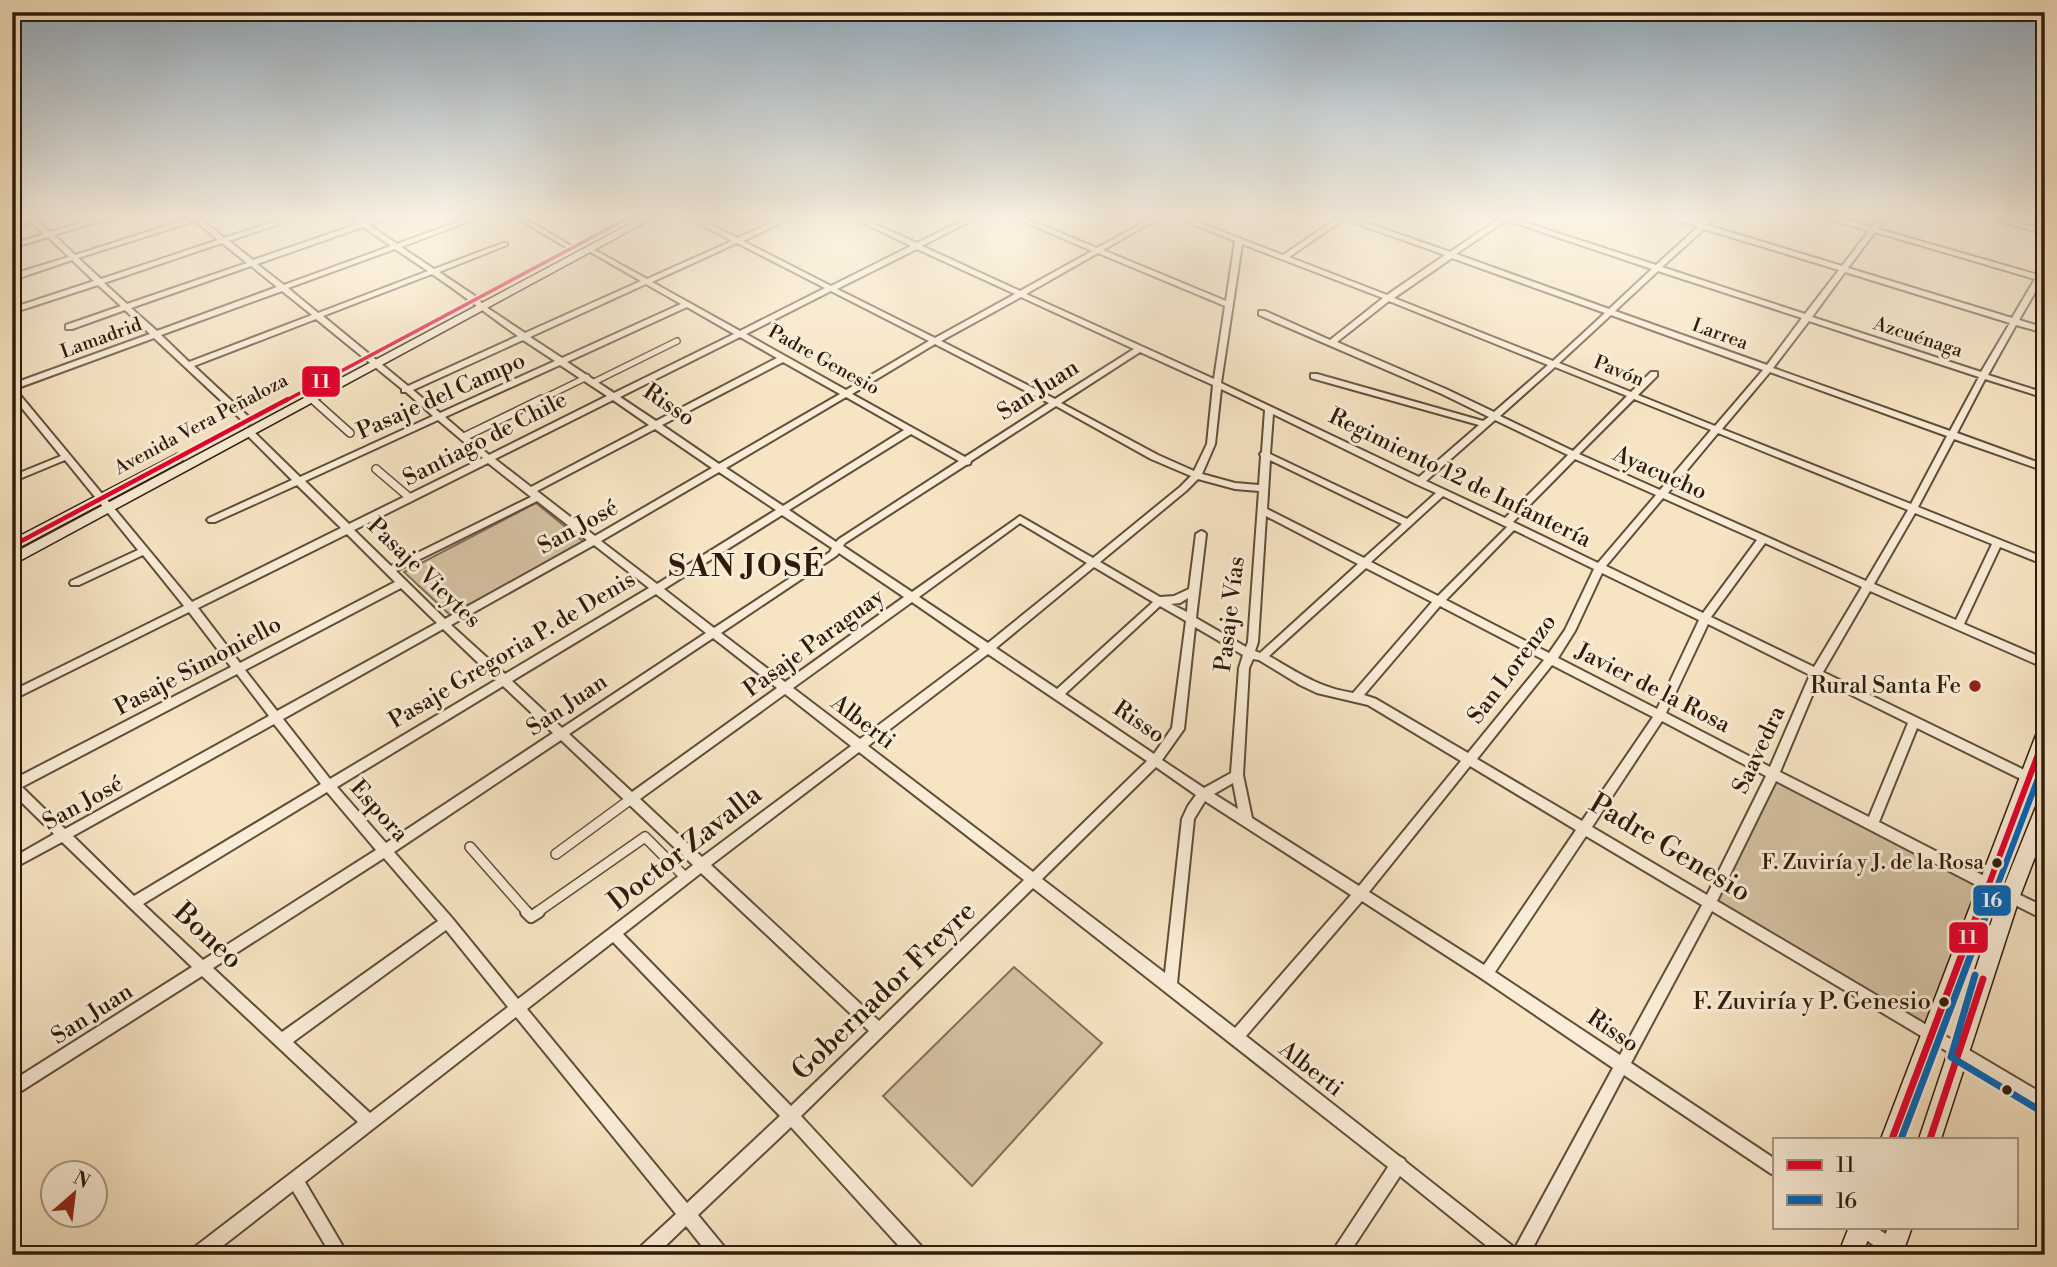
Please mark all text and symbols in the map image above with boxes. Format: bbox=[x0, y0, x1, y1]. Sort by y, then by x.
street label: Azcuénaga bbox=[1869, 311, 1966, 363]
street label: Lamadrid bbox=[57, 312, 145, 364]
street label: Larrea bbox=[1689, 313, 1752, 355]
street label: Padre Genesio bbox=[764, 319, 884, 401]
street label: Pasaje del Campo bbox=[352, 346, 530, 446]
street label: Pavón bbox=[1590, 350, 1648, 392]
street label: San Juan bbox=[992, 353, 1084, 427]
line badge: 11 bbox=[301, 365, 341, 398]
street label: Avenida Vera Peñaloza bbox=[109, 368, 292, 480]
text: 11 bbox=[312, 370, 330, 394]
street label: Risso bbox=[638, 378, 700, 432]
street label: Santiago de Chile bbox=[398, 386, 572, 492]
street label: Regimiento 12 de Infantería bbox=[1324, 402, 1596, 554]
street label: Ayacucho bbox=[1608, 439, 1711, 506]
street label: San José bbox=[533, 493, 623, 561]
street label: Pasaje Vieytes bbox=[362, 512, 486, 634]
district label: SAN JOSÉ bbox=[668, 546, 826, 586]
street label: Pasaje Vías bbox=[1209, 555, 1251, 673]
street label: Pasaje Gregoria P. de Denis bbox=[384, 565, 640, 735]
street label: Pasaje Paraguay bbox=[738, 582, 890, 703]
street label: San Lorenzo bbox=[1462, 608, 1562, 730]
street label: Pasaje Simoniello bbox=[110, 610, 286, 722]
street label: Javier de la Rosa bbox=[1570, 637, 1735, 739]
street label: San Juan bbox=[521, 668, 613, 742]
place label: Rural Santa Fe bbox=[1810, 672, 1961, 700]
marker: Rural Santa Fe bbox=[1967, 678, 1983, 694]
street label: Alberti bbox=[824, 688, 901, 755]
street label: Risso bbox=[1108, 695, 1170, 749]
street label: Saavedra bbox=[1727, 701, 1792, 798]
street label: San José bbox=[38, 769, 128, 837]
street label: Espora bbox=[344, 774, 414, 848]
street label: Doctor Zavalla bbox=[601, 777, 770, 919]
street label: Padre Genesio bbox=[1583, 786, 1757, 910]
place label: F. Zuviría y J. de la Rosa bbox=[1761, 850, 1984, 876]
marker: F. Zuviría y J. de la Rosa bbox=[1990, 856, 2004, 870]
line badge: 16 bbox=[1972, 884, 2012, 917]
text: 16 bbox=[1982, 889, 2002, 913]
street label: Gobernador Freyre bbox=[784, 894, 984, 1088]
street label: Boneo bbox=[165, 895, 250, 977]
line badge: 11 bbox=[1948, 921, 1989, 954]
text: 11 bbox=[1959, 926, 1977, 950]
street label: San Juan bbox=[46, 977, 138, 1051]
place label: F. Zuviría y P. Genesio bbox=[1693, 987, 1931, 1017]
marker: F. Zuviría y P. Genesio bbox=[1937, 995, 1951, 1009]
street label: Risso bbox=[1582, 1004, 1644, 1058]
street label: Alberti bbox=[1273, 1035, 1349, 1103]
unlabelled marker bbox=[2000, 1083, 2014, 1097]
legend bbox=[1773, 1138, 2018, 1228]
text: 11 bbox=[1836, 1153, 1855, 1179]
north arrow bbox=[38, 1158, 108, 1228]
text: N bbox=[69, 1166, 94, 1194]
text: 16 bbox=[1836, 1189, 1857, 1215]

